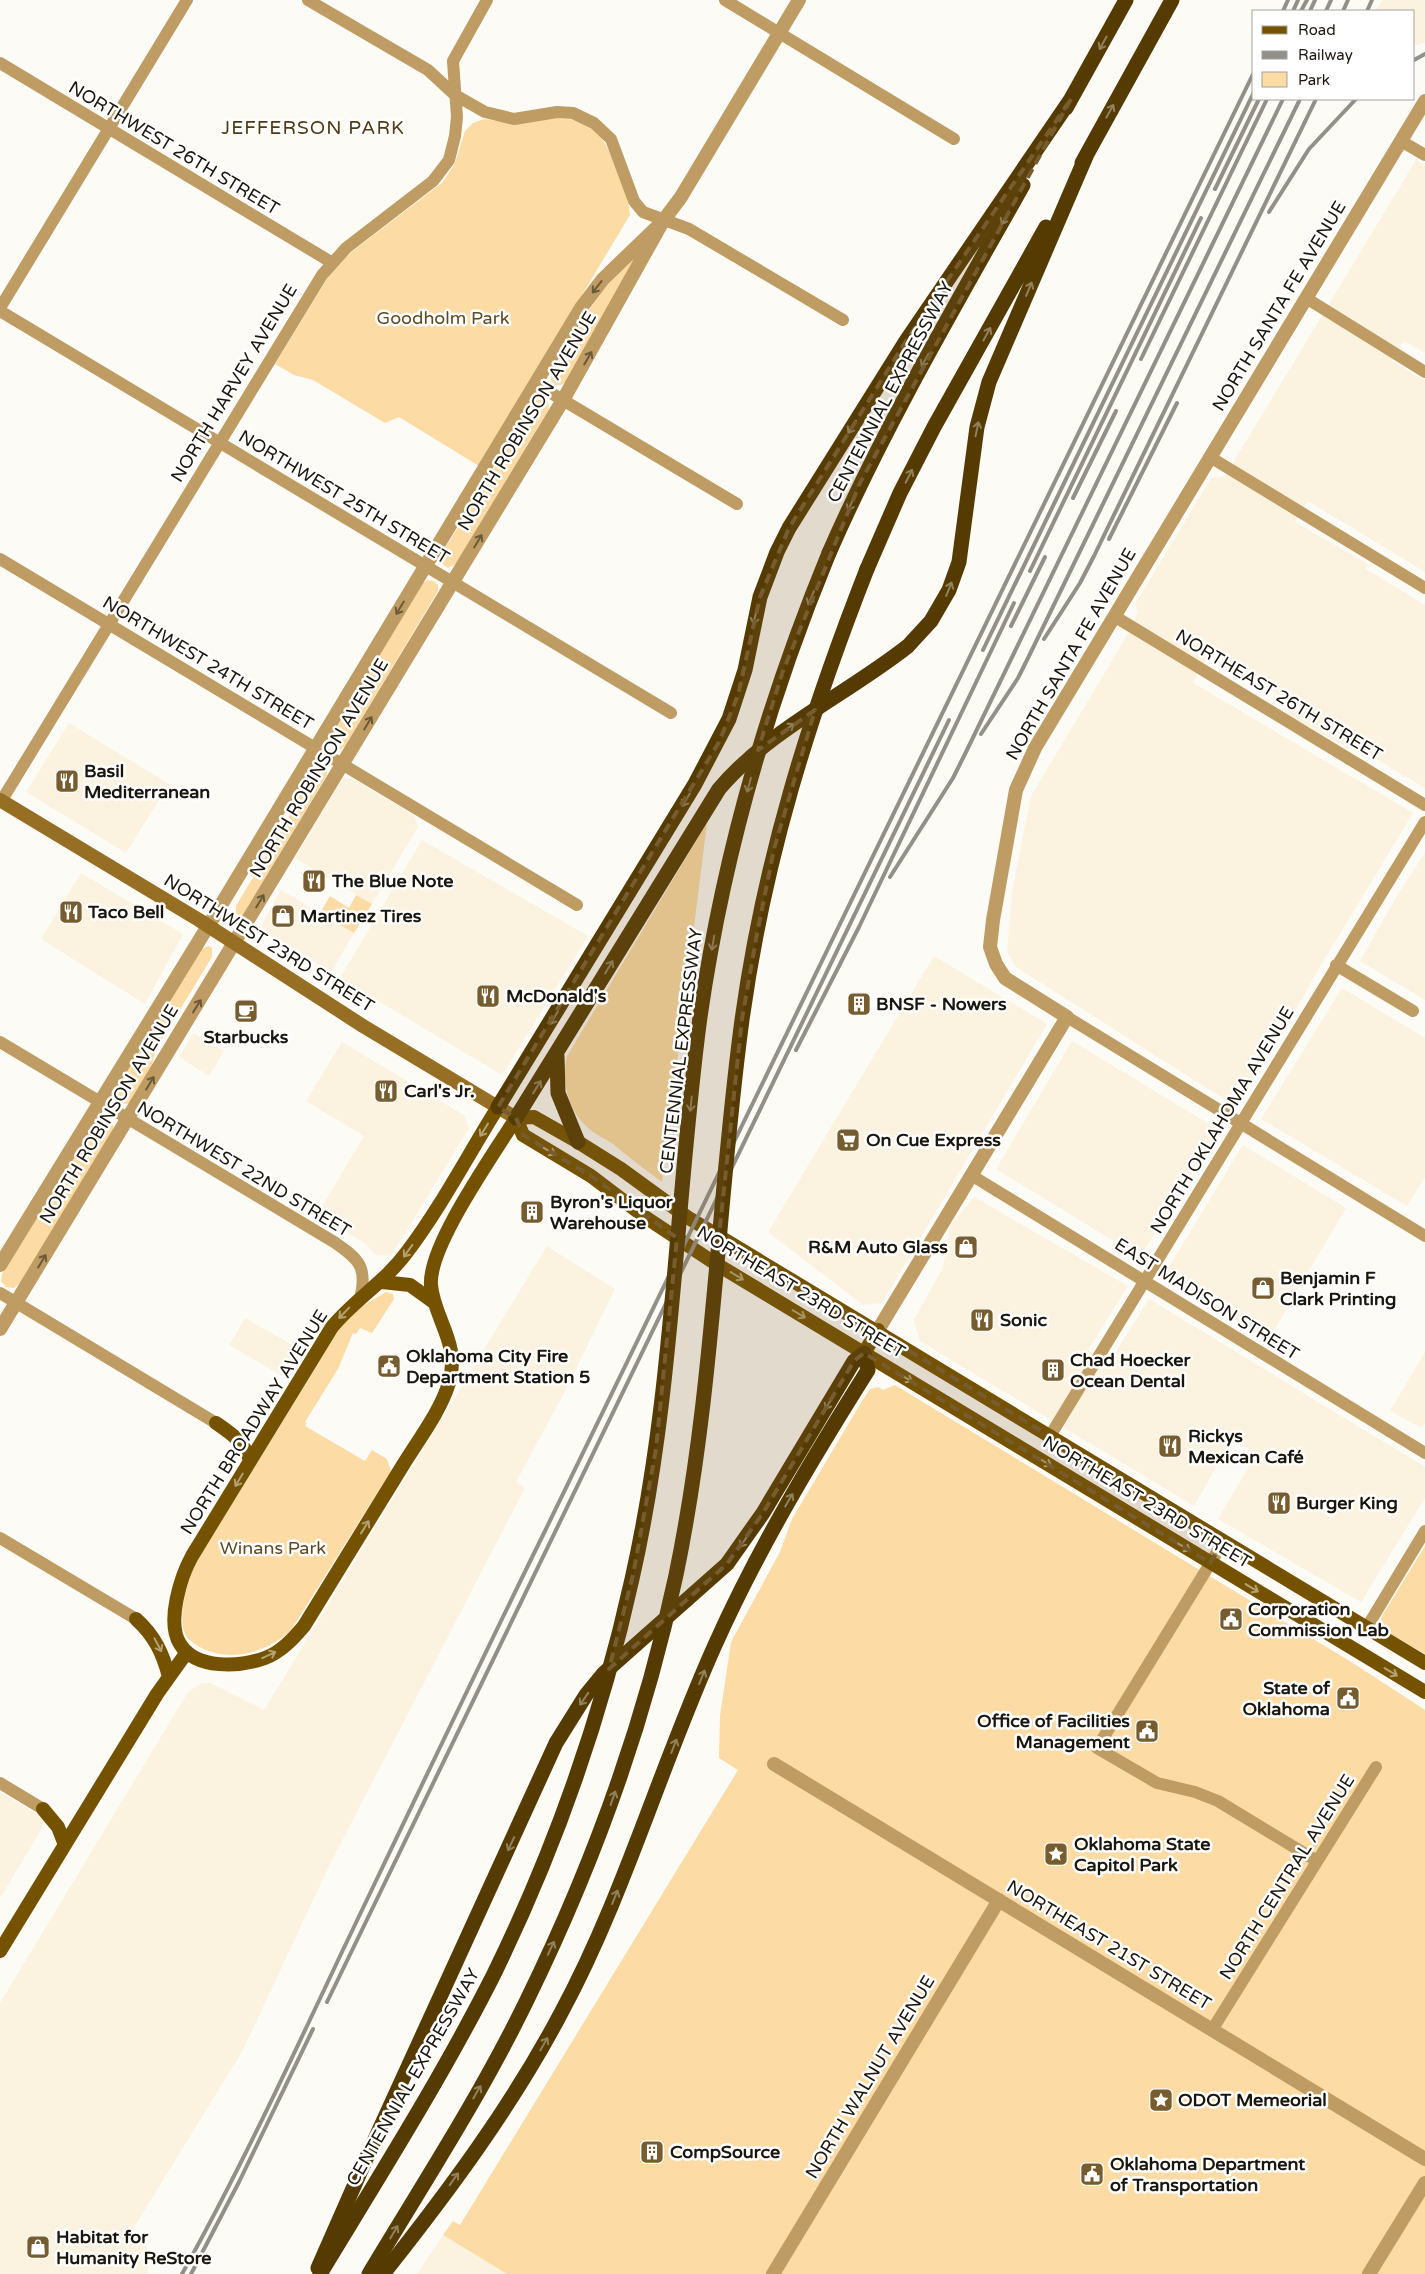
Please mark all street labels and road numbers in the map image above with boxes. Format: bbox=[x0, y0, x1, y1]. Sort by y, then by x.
street label: NORTHWEST 26TH STREET bbox=[65, 76, 283, 220]
street label: NORTH SANTA FE AVENUE bbox=[1207, 197, 1351, 415]
street label: CENTENNIAL EXPRESSWAY bbox=[822, 277, 958, 506]
street label: NORTH HARVEY AVENUE bbox=[166, 280, 302, 486]
street label: NORTH ROBINSON AVENUE bbox=[453, 307, 601, 535]
street label: NORTHWEST 25TH STREET bbox=[235, 425, 453, 569]
street label: NORTH SANTA FE AVENUE bbox=[1001, 544, 1141, 764]
street label: NORTHWEST 24TH STREET bbox=[99, 591, 317, 735]
street label: NORTHEAST 26TH STREET bbox=[1172, 624, 1386, 766]
street label: NORTH ROBINSON AVENUE bbox=[245, 654, 393, 882]
street label: NORTHWEST 23RD STREET bbox=[160, 869, 378, 1017]
street label: CENTENNIAL EXPRESSWAY bbox=[655, 926, 707, 1175]
street label: NORTH ROBINSON AVENUE bbox=[35, 1000, 183, 1228]
street label: NORTH OKLAHOMA AVENUE bbox=[1145, 1002, 1299, 1238]
street label: NORTHWEST 22ND STREET bbox=[133, 1096, 355, 1242]
street label: NORTHEAST 23RD STREET bbox=[693, 1221, 909, 1363]
street label: EAST MADISON STREET bbox=[1111, 1233, 1303, 1365]
street label: NORTH BROADWAY AVENUE bbox=[176, 1306, 332, 1538]
street label: NORTHEAST 23RD STREET bbox=[1039, 1431, 1255, 1573]
street label: NORTH CENTRAL AVENUE bbox=[1215, 1770, 1359, 1984]
street label: NORTHEAST 21ST STREET bbox=[1003, 1875, 1215, 2015]
street label: CENTENNIAL EXPRESSWAY bbox=[342, 1964, 485, 2190]
street label: NORTH WALNUT AVENUE bbox=[801, 1971, 939, 2183]

